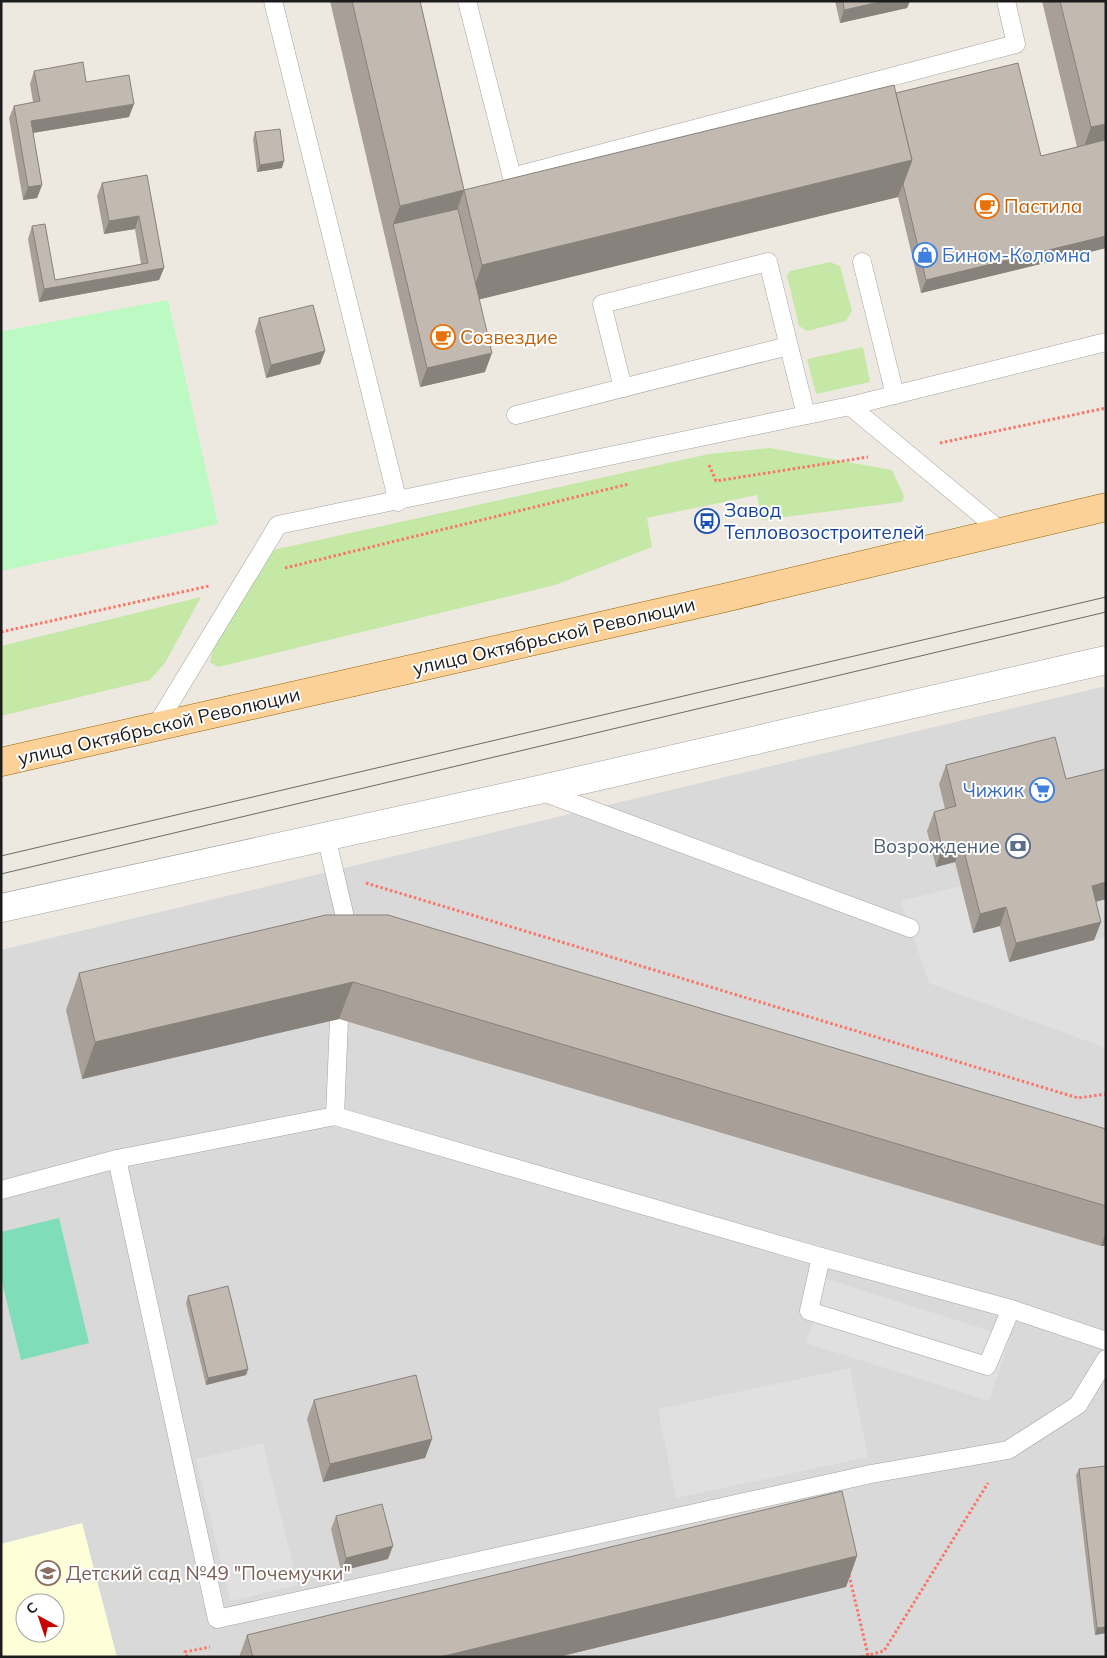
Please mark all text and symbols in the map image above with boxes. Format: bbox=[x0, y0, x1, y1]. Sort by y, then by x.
cafe icon: Пастила bbox=[974, 193, 1000, 219]
place label: Пастила bbox=[1004, 194, 1082, 218]
shop icon: Бином-Коломна bbox=[912, 242, 938, 268]
place label: Бином-Коломна bbox=[942, 243, 1091, 267]
cafe icon: Созвездие bbox=[430, 324, 456, 350]
place label: Созвездие bbox=[460, 325, 558, 349]
place label: Завод Тепловозостроителей bbox=[724, 498, 925, 544]
bus stop icon: Завод Тепловозостроителей bbox=[694, 508, 720, 534]
street label: улица Октябрьской Революции bbox=[411, 592, 697, 680]
street label: улица Октябрьской Революции bbox=[16, 682, 302, 770]
supermarket icon: Чижик bbox=[1029, 777, 1055, 803]
place label: Чижик bbox=[963, 778, 1025, 802]
bank icon: Возрождение bbox=[1005, 833, 1031, 859]
place label: Возрождение bbox=[873, 834, 1000, 858]
school or university icon: Детский сад №49 "Почемучки" bbox=[35, 1560, 61, 1586]
place label: Детский сад №49 "Почемучки" bbox=[66, 1561, 351, 1585]
north arrow bbox=[15, 1593, 65, 1643]
text: С bbox=[22, 1598, 41, 1618]

